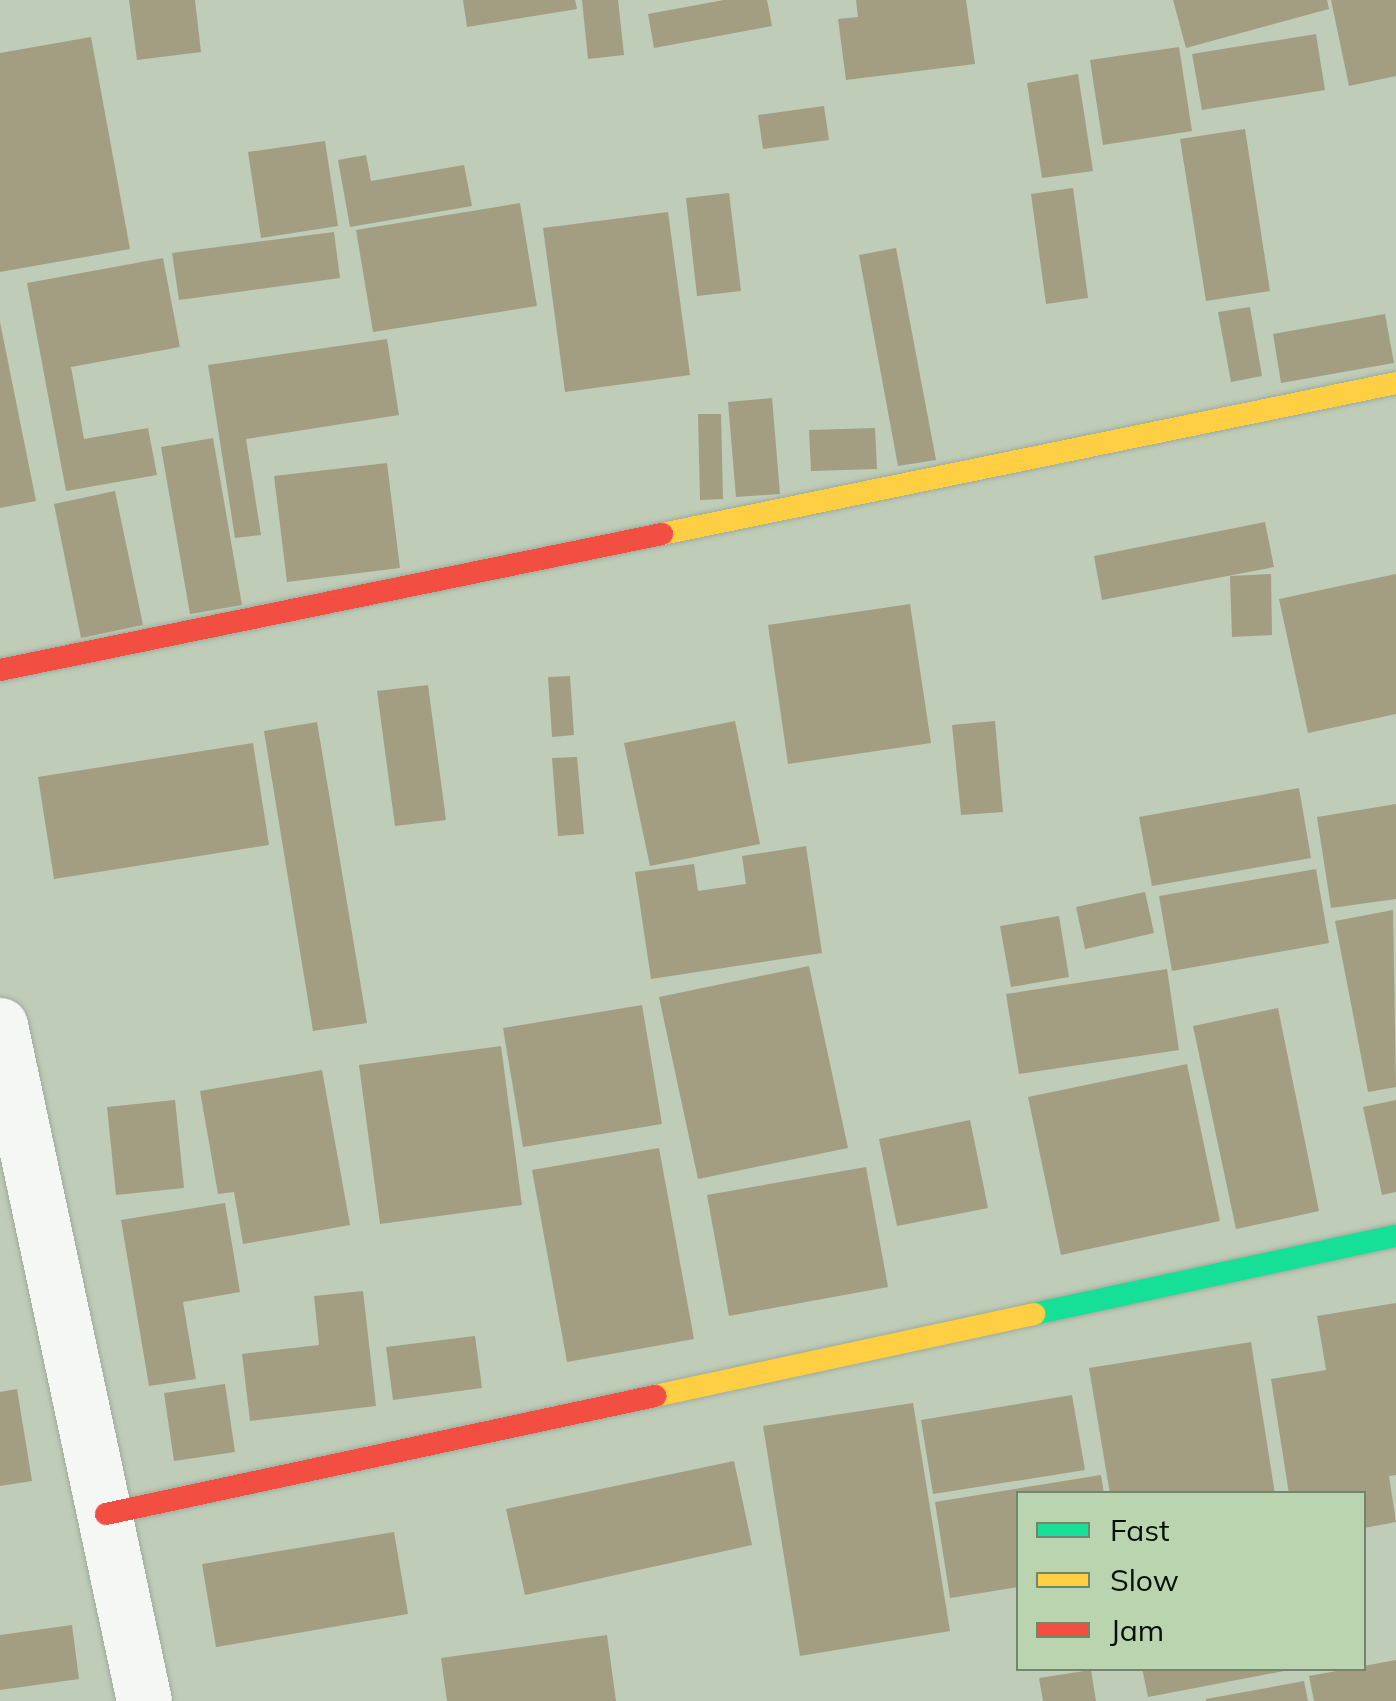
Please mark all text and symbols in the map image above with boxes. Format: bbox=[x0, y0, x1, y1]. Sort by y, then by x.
legend bbox=[1016, 1491, 1366, 1671]
text: Fast bbox=[1110, 1511, 1170, 1549]
text: Slow bbox=[1110, 1561, 1179, 1599]
text: Jam bbox=[1110, 1611, 1164, 1649]

